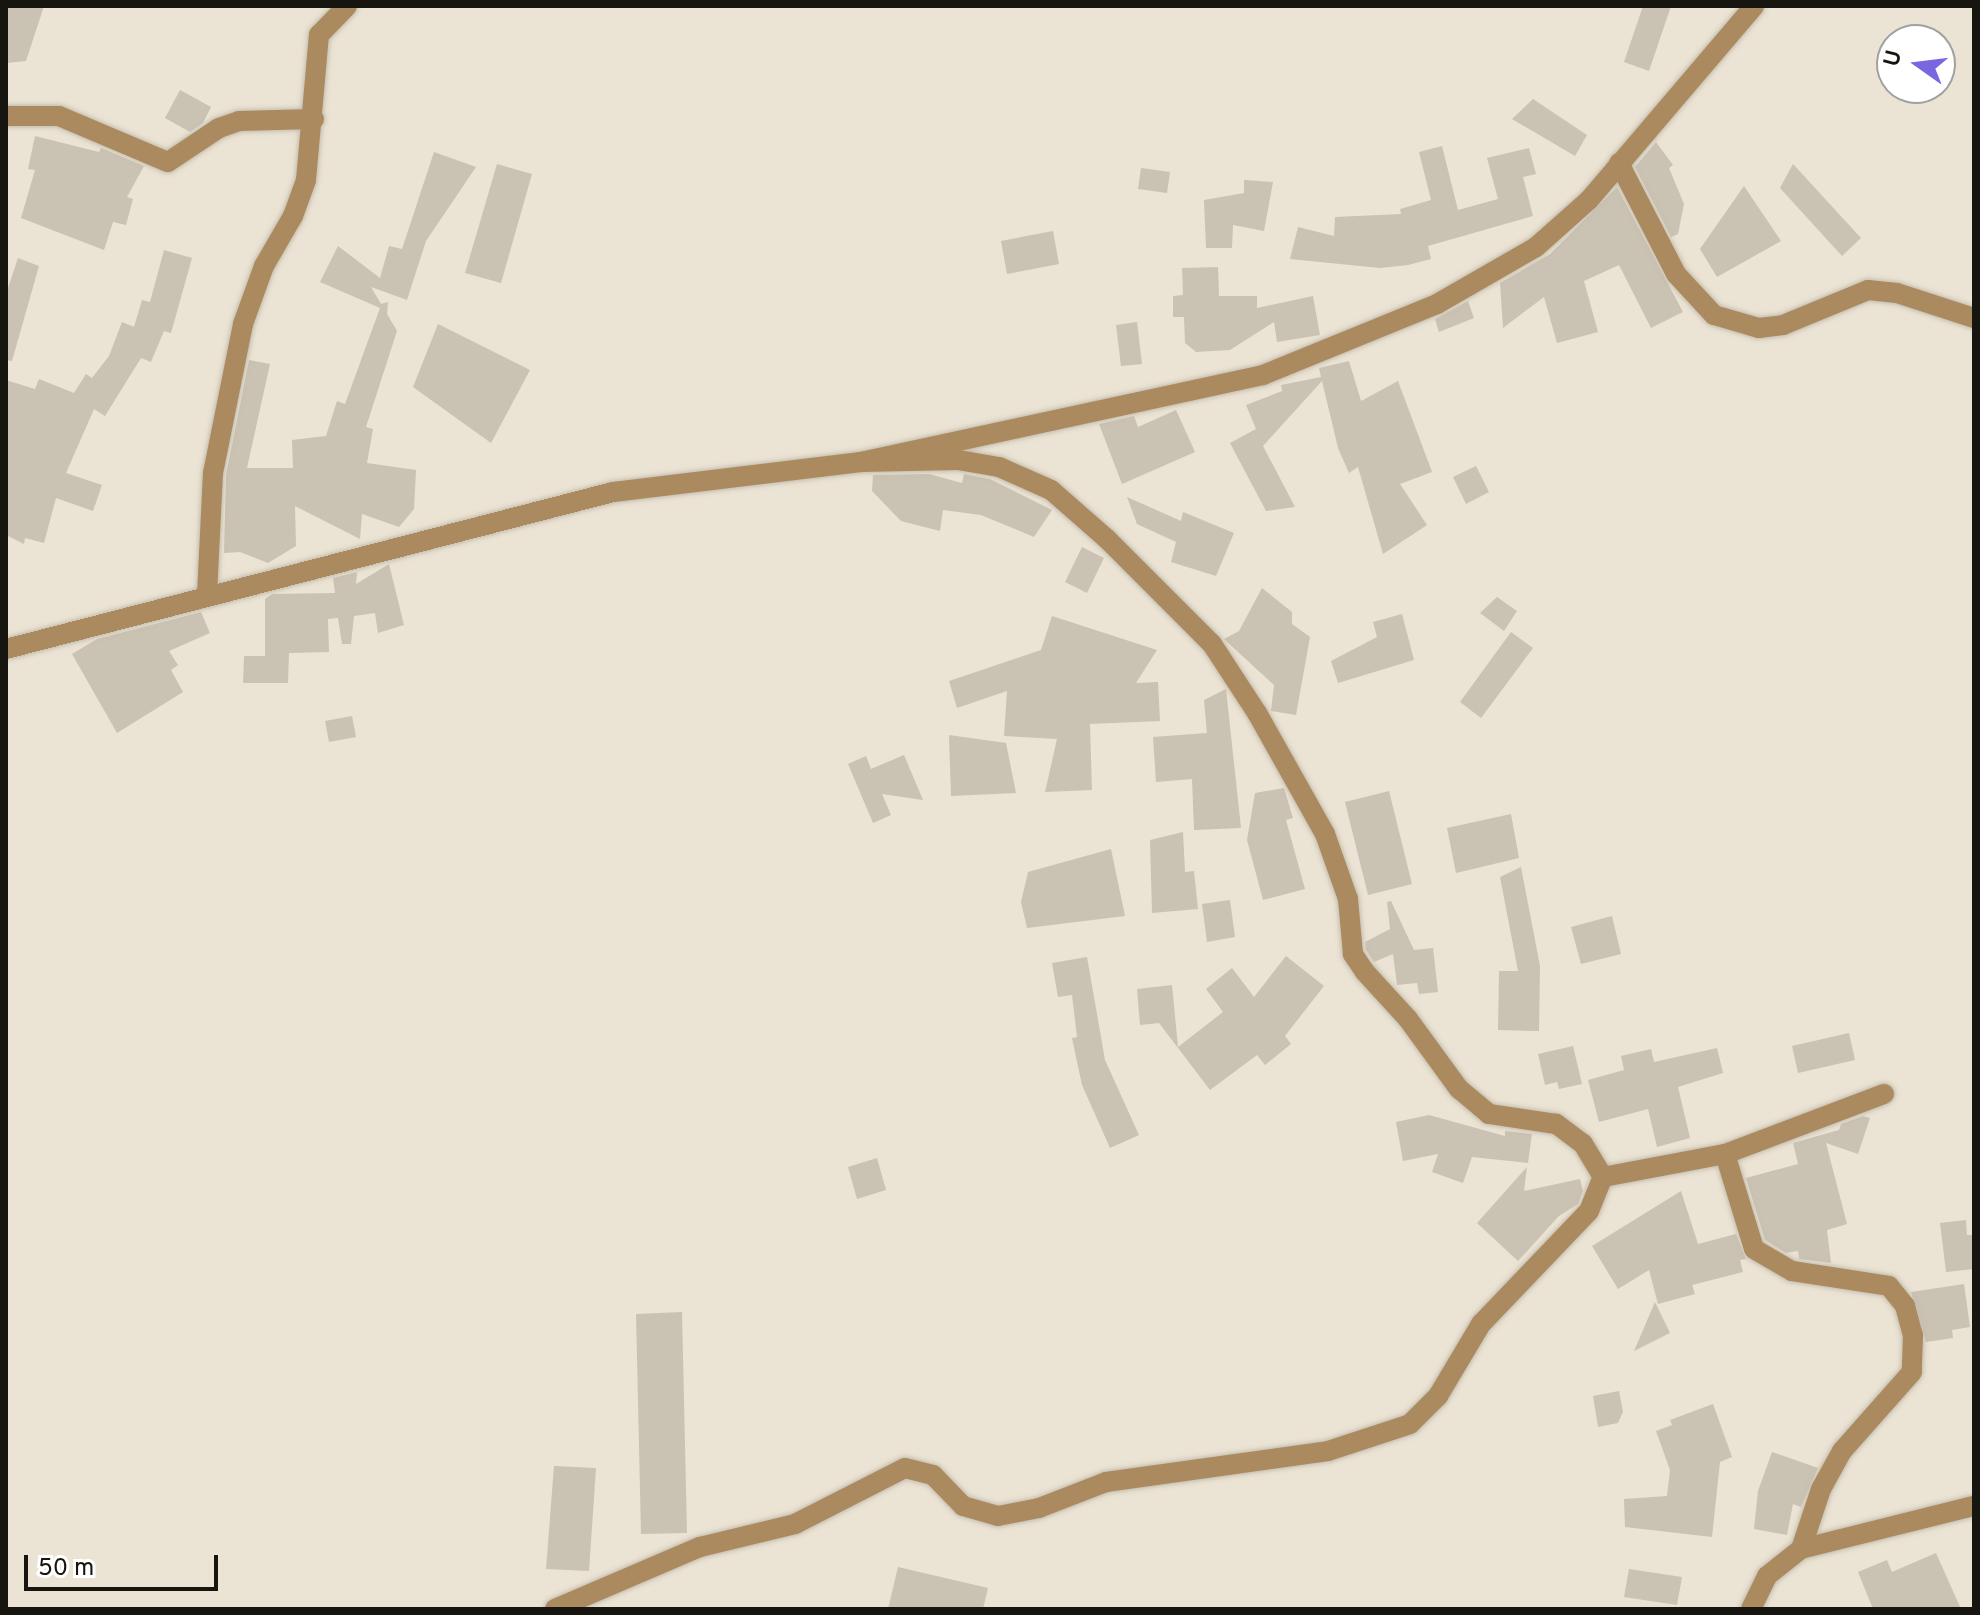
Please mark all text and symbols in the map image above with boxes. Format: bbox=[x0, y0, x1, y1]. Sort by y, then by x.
north arrow bbox=[1876, 24, 1956, 104]
text: U bbox=[1879, 48, 1909, 69]
scale bar bbox=[28, 1539, 222, 1589]
text: 50 m bbox=[38, 1554, 94, 1584]

